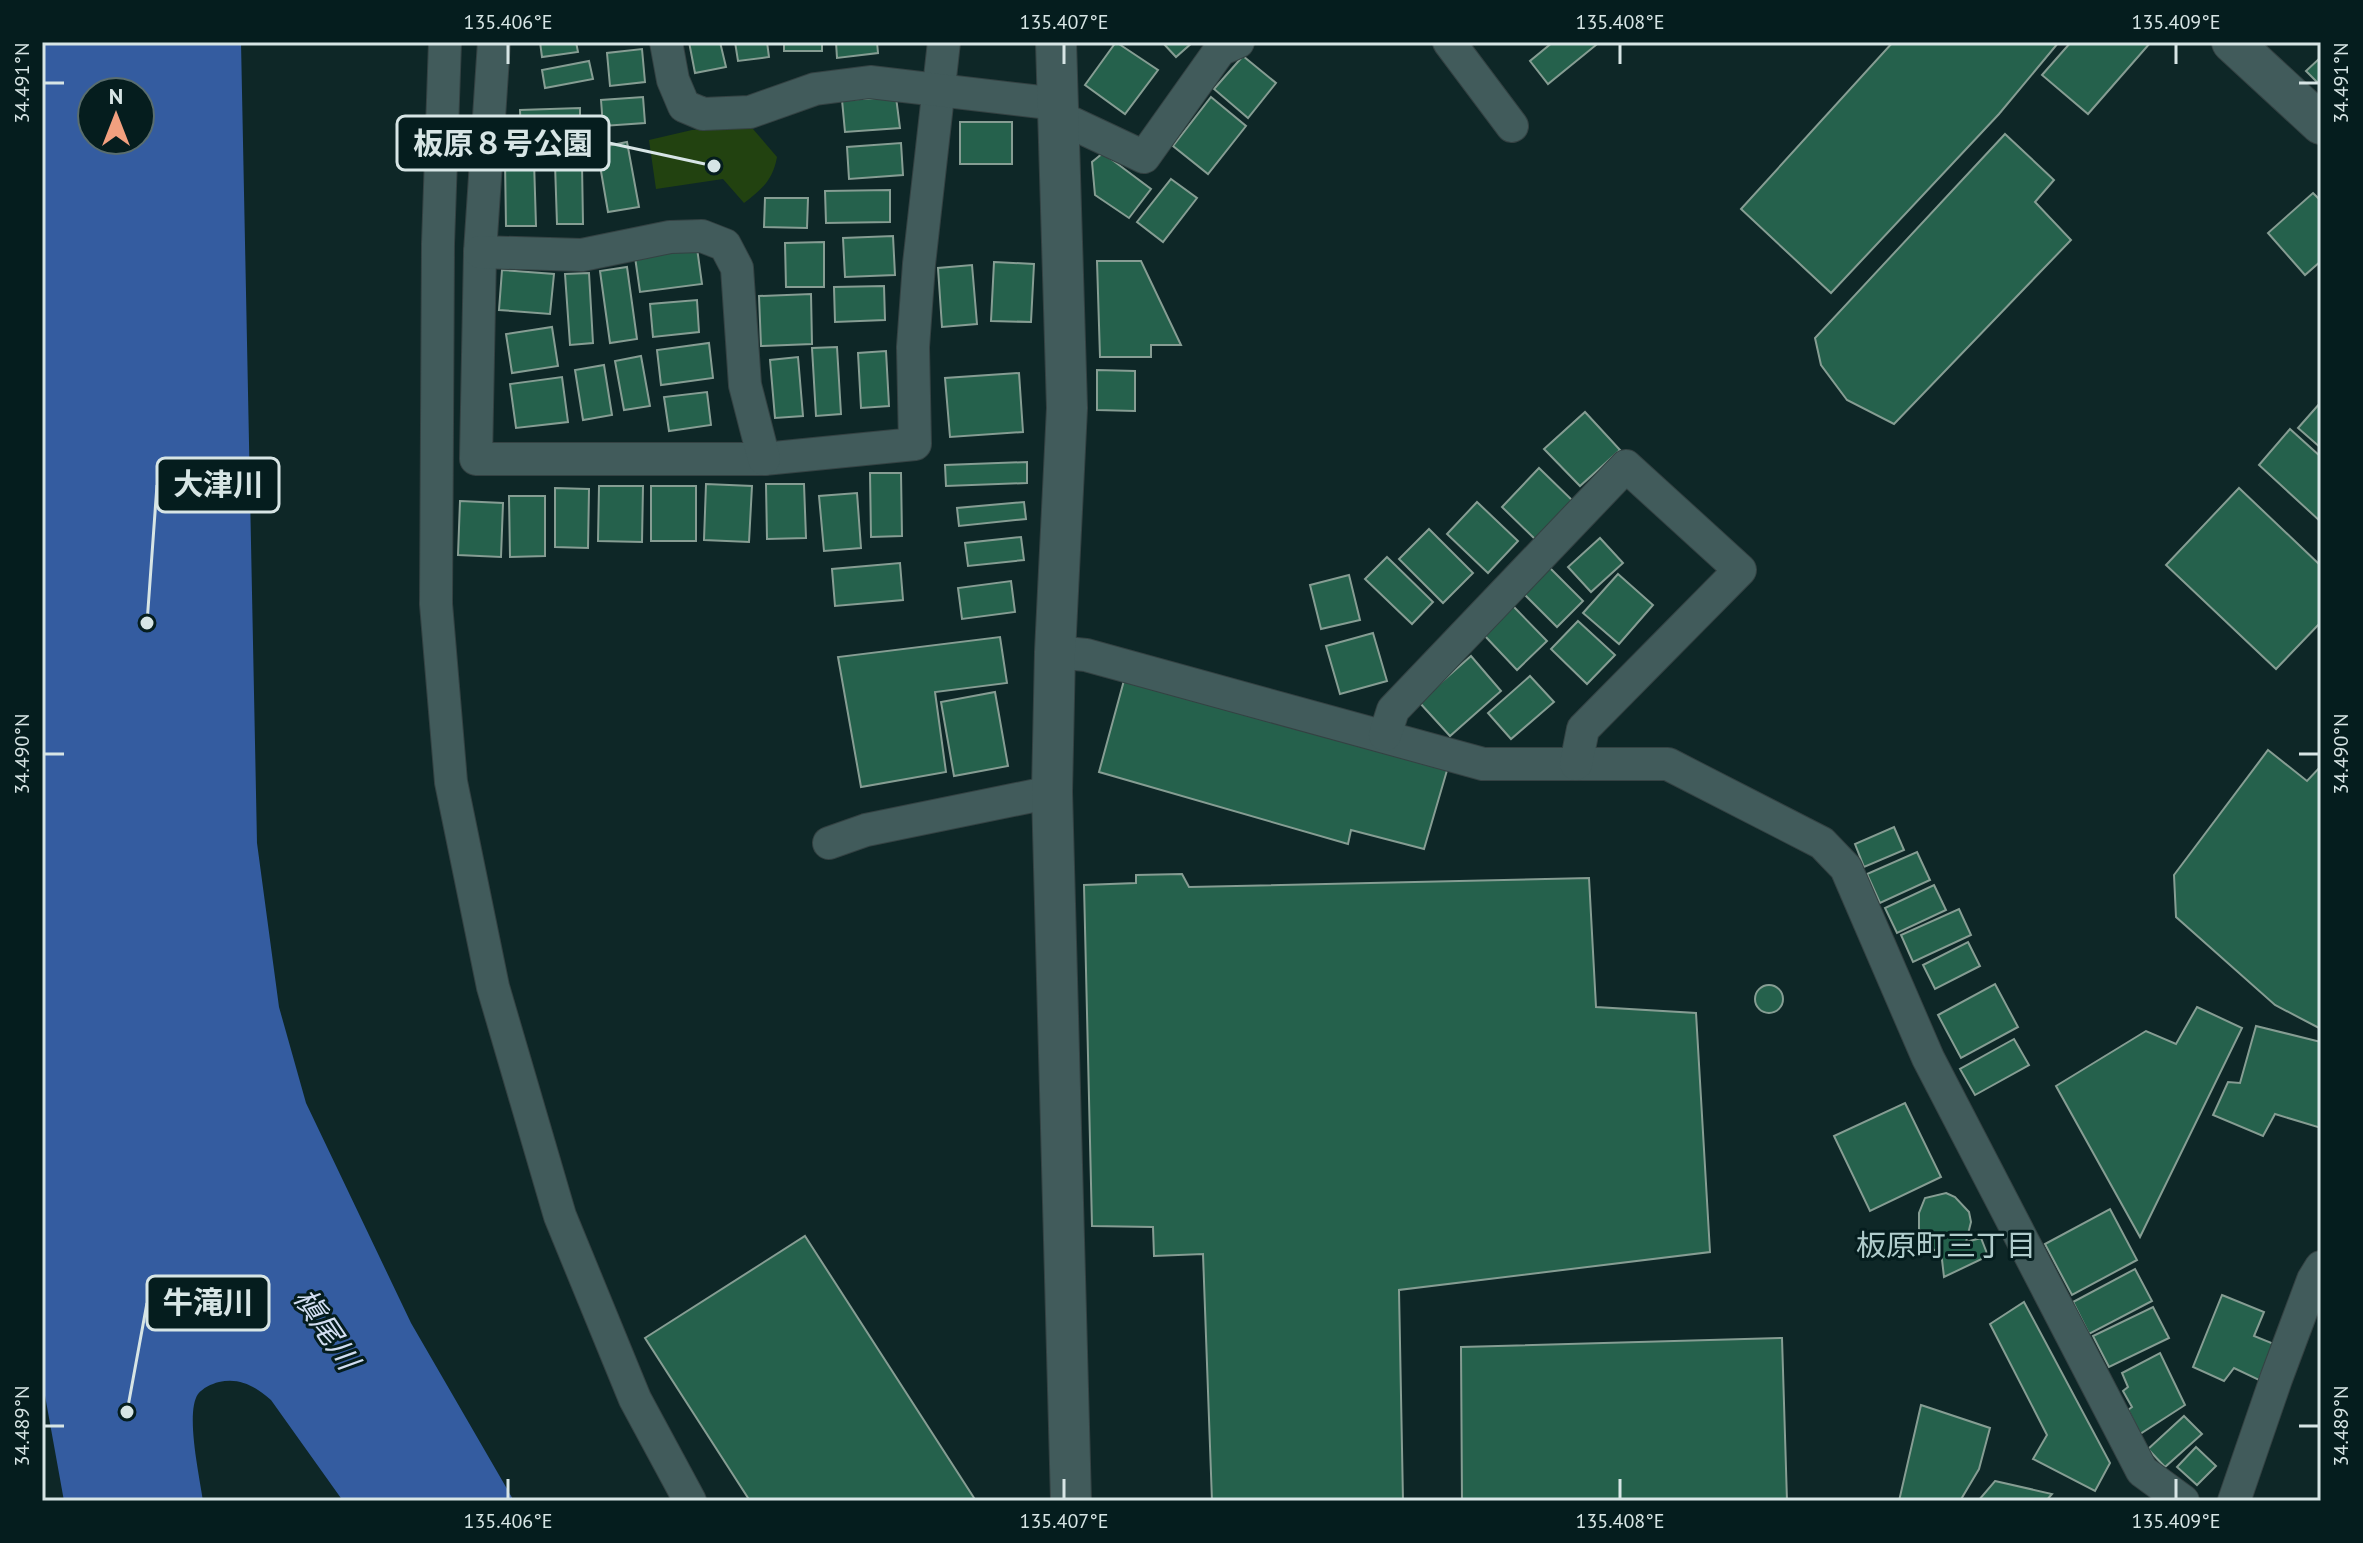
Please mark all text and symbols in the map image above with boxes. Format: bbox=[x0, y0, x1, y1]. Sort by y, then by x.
text: 135.406°E bbox=[464, 9, 552, 35]
text: 135.407°E bbox=[1020, 9, 1108, 35]
text: 135.408°E bbox=[1576, 9, 1664, 35]
text: 135.409°E bbox=[2132, 9, 2220, 35]
text: 34.491°N bbox=[9, 43, 35, 123]
text: 34.491°N bbox=[2328, 43, 2354, 123]
north arrow bbox=[76, 76, 156, 156]
text: N bbox=[109, 82, 123, 110]
callout: 板原８号公園 bbox=[397, 116, 609, 170]
text: 板原８号公園 bbox=[413, 123, 593, 162]
callout: 大津川 bbox=[157, 458, 279, 512]
text: 大津川 bbox=[173, 464, 263, 503]
text: 34.490°N bbox=[9, 714, 35, 794]
text: 34.490°N bbox=[2328, 714, 2354, 794]
district label: 板原町三丁目 bbox=[1856, 1225, 2036, 1264]
callout: 牛滝川 bbox=[147, 1276, 269, 1330]
water label: 槇尾川 bbox=[286, 1280, 370, 1379]
text: 牛滝川 bbox=[163, 1282, 253, 1321]
text: 34.489°N bbox=[9, 1386, 35, 1466]
text: 34.489°N bbox=[2328, 1386, 2354, 1466]
text: 135.406°E bbox=[464, 1508, 552, 1534]
text: 135.407°E bbox=[1020, 1508, 1108, 1534]
text: 135.408°E bbox=[1576, 1508, 1664, 1534]
text: 135.409°E bbox=[2132, 1508, 2220, 1534]

